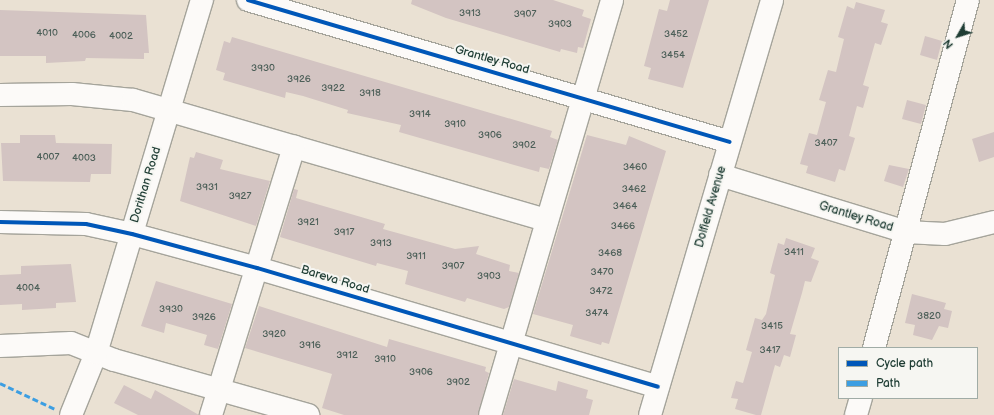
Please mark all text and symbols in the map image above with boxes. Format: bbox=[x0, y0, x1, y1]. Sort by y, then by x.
house number: 3913 bbox=[459, 8, 481, 20]
house number: 3907 bbox=[514, 9, 536, 21]
north arrow bbox=[938, 16, 978, 56]
house number: 3903 bbox=[548, 19, 572, 31]
house number: 4010 bbox=[36, 28, 58, 40]
house number: 3452 bbox=[664, 29, 688, 41]
house number: 4006 bbox=[72, 30, 96, 42]
house number: 4002 bbox=[109, 31, 133, 43]
text: N bbox=[941, 37, 956, 51]
street label: Grantley Road bbox=[453, 42, 531, 78]
house number: 3454 bbox=[661, 50, 685, 62]
house number: 3930 bbox=[251, 63, 275, 75]
house number: 3926 bbox=[287, 74, 311, 86]
house number: 3922 bbox=[321, 83, 345, 95]
house number: 3918 bbox=[359, 88, 381, 100]
house number: 3914 bbox=[409, 109, 431, 121]
house number: 3910 bbox=[444, 119, 466, 131]
house number: 3906 bbox=[478, 130, 502, 142]
house number: 3407 bbox=[814, 138, 838, 150]
house number: 3902 bbox=[512, 140, 536, 152]
street label: Dorithan Road bbox=[128, 145, 164, 225]
house number: 4007 bbox=[37, 152, 59, 164]
house number: 4003 bbox=[72, 153, 96, 165]
house number: 3460 bbox=[623, 162, 647, 174]
street label: Dolfield Avenue bbox=[693, 165, 729, 249]
house number: 3931 bbox=[196, 182, 218, 194]
house number: 3462 bbox=[622, 184, 646, 196]
house number: 3927 bbox=[229, 191, 251, 203]
street label: Grantley Road bbox=[817, 199, 895, 235]
house number: 3464 bbox=[613, 201, 637, 213]
house number: 3921 bbox=[297, 217, 319, 229]
house number: 3466 bbox=[611, 221, 635, 233]
house number: 3917 bbox=[334, 227, 354, 239]
house number: 3913 bbox=[370, 238, 392, 250]
house number: 3411 bbox=[784, 247, 804, 259]
house number: 3468 bbox=[598, 248, 622, 260]
house number: 3911 bbox=[406, 251, 426, 263]
house number: 3907 bbox=[442, 261, 464, 273]
street label: Bareva Road bbox=[299, 263, 371, 297]
house number: 3470 bbox=[590, 267, 614, 279]
house number: 3903 bbox=[477, 271, 501, 283]
house number: 4004 bbox=[16, 283, 40, 295]
house number: 3472 bbox=[589, 286, 613, 298]
house number: 3930 bbox=[159, 304, 183, 316]
house number: 3474 bbox=[585, 308, 609, 320]
house number: 3820 bbox=[917, 311, 941, 323]
house number: 3926 bbox=[192, 312, 216, 324]
house number: 3415 bbox=[761, 321, 783, 333]
house number: 3920 bbox=[262, 329, 286, 341]
house number: 3916 bbox=[299, 340, 321, 352]
house number: 3417 bbox=[759, 345, 781, 357]
legend bbox=[838, 347, 978, 399]
house number: 3912 bbox=[336, 350, 358, 362]
house number: 3910 bbox=[374, 354, 396, 366]
text: Cycle path bbox=[876, 356, 933, 371]
house number: 3906 bbox=[409, 367, 433, 379]
text: Path bbox=[876, 376, 900, 391]
house number: 3902 bbox=[446, 377, 470, 389]

